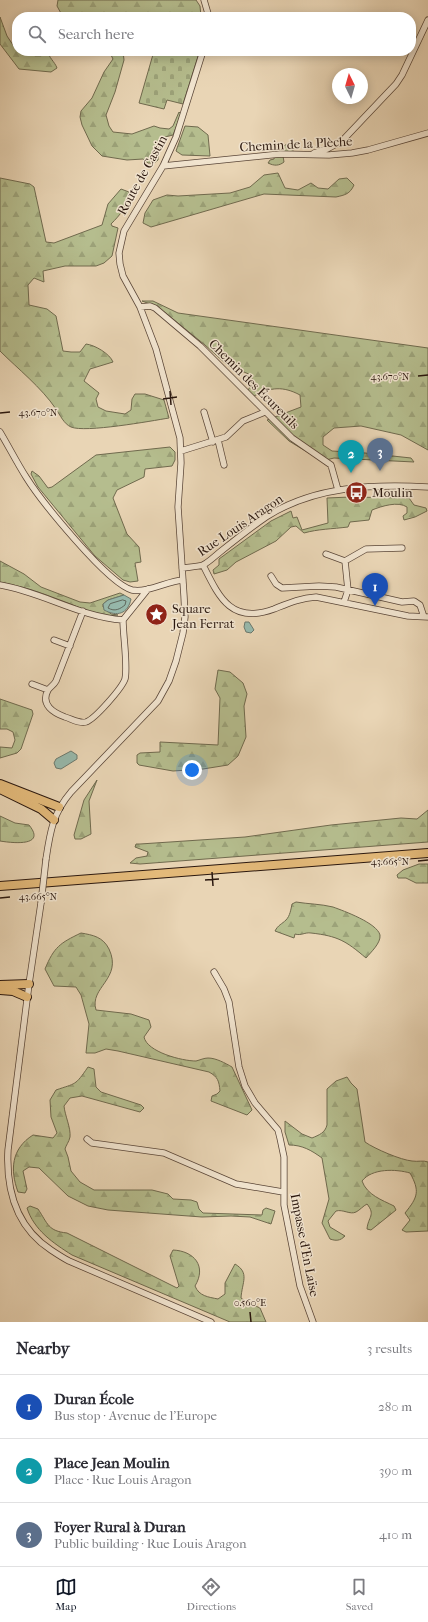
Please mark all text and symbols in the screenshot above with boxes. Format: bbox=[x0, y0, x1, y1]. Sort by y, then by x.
search box bbox=[12, 12, 416, 56]
icon: search bbox=[26, 23, 48, 45]
text: Search here bbox=[58, 25, 134, 43]
north arrow bbox=[332, 68, 368, 104]
street label: Route de Castin bbox=[114, 132, 170, 217]
street label: Chemin de la Plèche bbox=[239, 134, 353, 154]
street label: Chemin des Écureuils bbox=[206, 336, 302, 432]
text: 43.670°N bbox=[371, 371, 410, 383]
text: 43.670°N bbox=[19, 407, 58, 419]
pin: 3 bbox=[367, 438, 393, 471]
pin: 2 bbox=[338, 440, 364, 473]
bus stop icon: Moulin bbox=[343, 479, 369, 505]
place label: Moulin bbox=[372, 485, 413, 500]
street label: Rue Louis Aragon bbox=[194, 491, 286, 559]
pin: 1 bbox=[362, 573, 388, 606]
place label: Square Jean Ferrat bbox=[171, 601, 235, 631]
place icon: Square Jean Ferrat bbox=[144, 602, 170, 628]
your location bbox=[182, 760, 202, 780]
text: 43.665°N bbox=[371, 856, 410, 868]
text: 43.665°N bbox=[19, 891, 58, 903]
street label: Impasse d'En Laïse bbox=[288, 1192, 322, 1298]
text: 0.560°E bbox=[234, 1297, 266, 1309]
text: Nearby bbox=[16, 1338, 70, 1358]
text: 3 results bbox=[367, 1341, 412, 1356]
text: Duran École bbox=[54, 1390, 134, 1408]
text: 1 bbox=[27, 1399, 31, 1414]
text: 280 m bbox=[378, 1399, 412, 1414]
text: Bus stop · Avenue de l'Europe bbox=[54, 1408, 217, 1423]
text: Place Jean Moulin bbox=[54, 1454, 170, 1472]
text: 2 bbox=[26, 1463, 32, 1478]
text: 390 m bbox=[379, 1463, 412, 1478]
text: Place · Rue Louis Aragon bbox=[54, 1472, 192, 1487]
text: Foyer Rural à Duran bbox=[54, 1518, 186, 1536]
text: 3 bbox=[26, 1527, 32, 1542]
text: 410 m bbox=[379, 1527, 412, 1542]
text: Public building · Rue Louis Aragon bbox=[54, 1536, 247, 1551]
tab: Map bbox=[55, 1576, 77, 1613]
tab: Directions bbox=[187, 1576, 236, 1613]
tab: Saved bbox=[346, 1576, 373, 1613]

